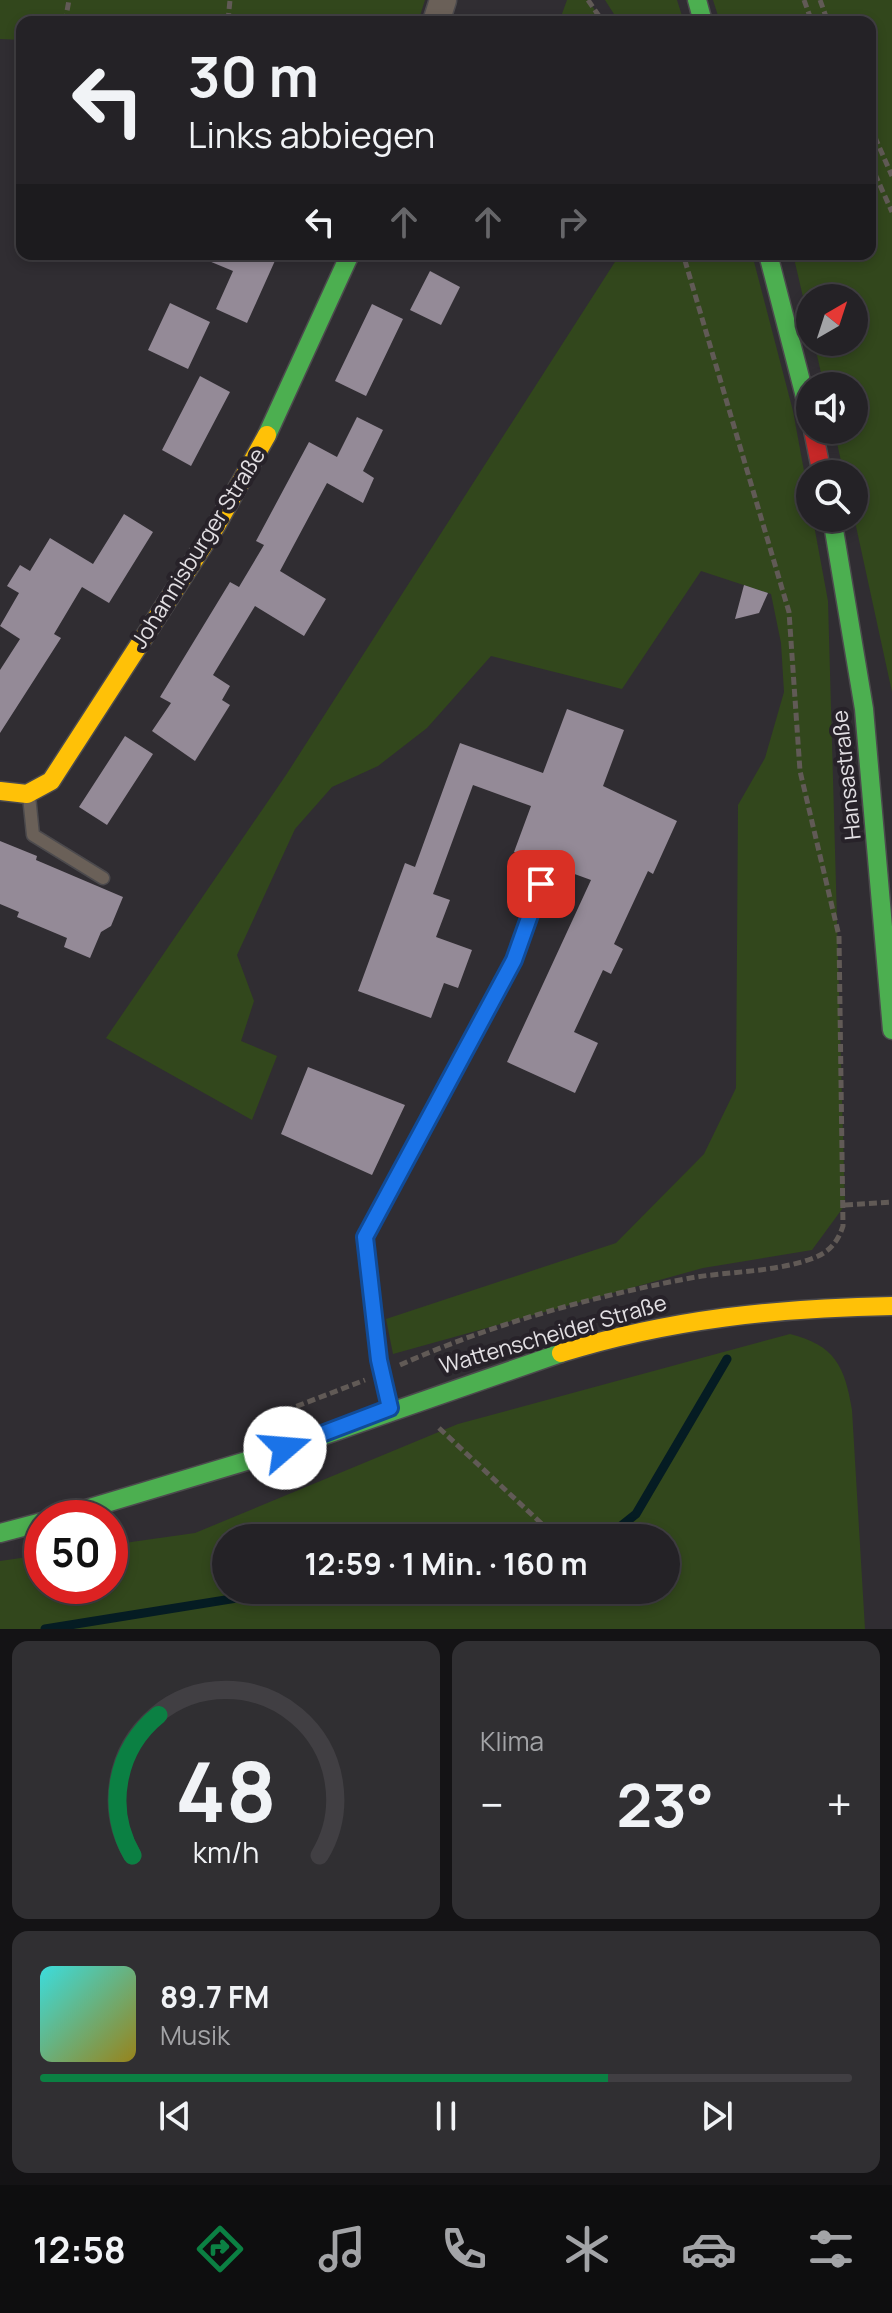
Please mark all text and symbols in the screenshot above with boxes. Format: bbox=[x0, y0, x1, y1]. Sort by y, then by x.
text: 30 m bbox=[188, 37, 319, 114]
icon: left bbox=[56, 48, 160, 152]
text: Links abbiegen bbox=[188, 110, 435, 159]
icon: left bbox=[298, 200, 342, 244]
icon: ahead bbox=[382, 200, 426, 244]
icon: ahead bbox=[466, 200, 510, 244]
icon: right bbox=[550, 200, 594, 244]
north arrow bbox=[796, 284, 868, 356]
map controls bbox=[796, 284, 868, 532]
button: sound bbox=[796, 372, 868, 444]
street label: Johannisburger Straße bbox=[124, 442, 272, 654]
button: search bbox=[796, 460, 868, 532]
street label: Hansastraße bbox=[824, 709, 868, 841]
pin bbox=[507, 850, 575, 918]
icon: arrive bbox=[519, 862, 563, 906]
street label: Wattenscheider Straße bbox=[436, 1287, 670, 1381]
position arrow bbox=[243, 1406, 327, 1490]
speed limit sign: 50 bbox=[24, 1500, 128, 1604]
text: 12:59 · 1 Min. · 160 m bbox=[304, 1543, 588, 1584]
text: Klima bbox=[480, 1723, 544, 1759]
text: 48 bbox=[175, 1733, 277, 1847]
text: 23° bbox=[616, 1763, 714, 1845]
text: − bbox=[480, 1774, 504, 1834]
text: + bbox=[827, 1774, 852, 1834]
text: km/h bbox=[193, 1833, 259, 1872]
text: 89.7 FM bbox=[160, 1976, 269, 2017]
text: Musik bbox=[160, 2017, 230, 2053]
icon: previous bbox=[153, 2094, 197, 2138]
icon: pause bbox=[424, 2094, 468, 2138]
icon: next bbox=[695, 2094, 739, 2138]
icon: directions bbox=[192, 2221, 248, 2277]
icon: music bbox=[314, 2221, 370, 2277]
icon: phone bbox=[436, 2221, 492, 2277]
icon: climate bbox=[559, 2221, 615, 2277]
icon: car bbox=[681, 2221, 737, 2277]
icon: filters bbox=[803, 2221, 859, 2277]
text: 12:58 bbox=[33, 2225, 126, 2274]

